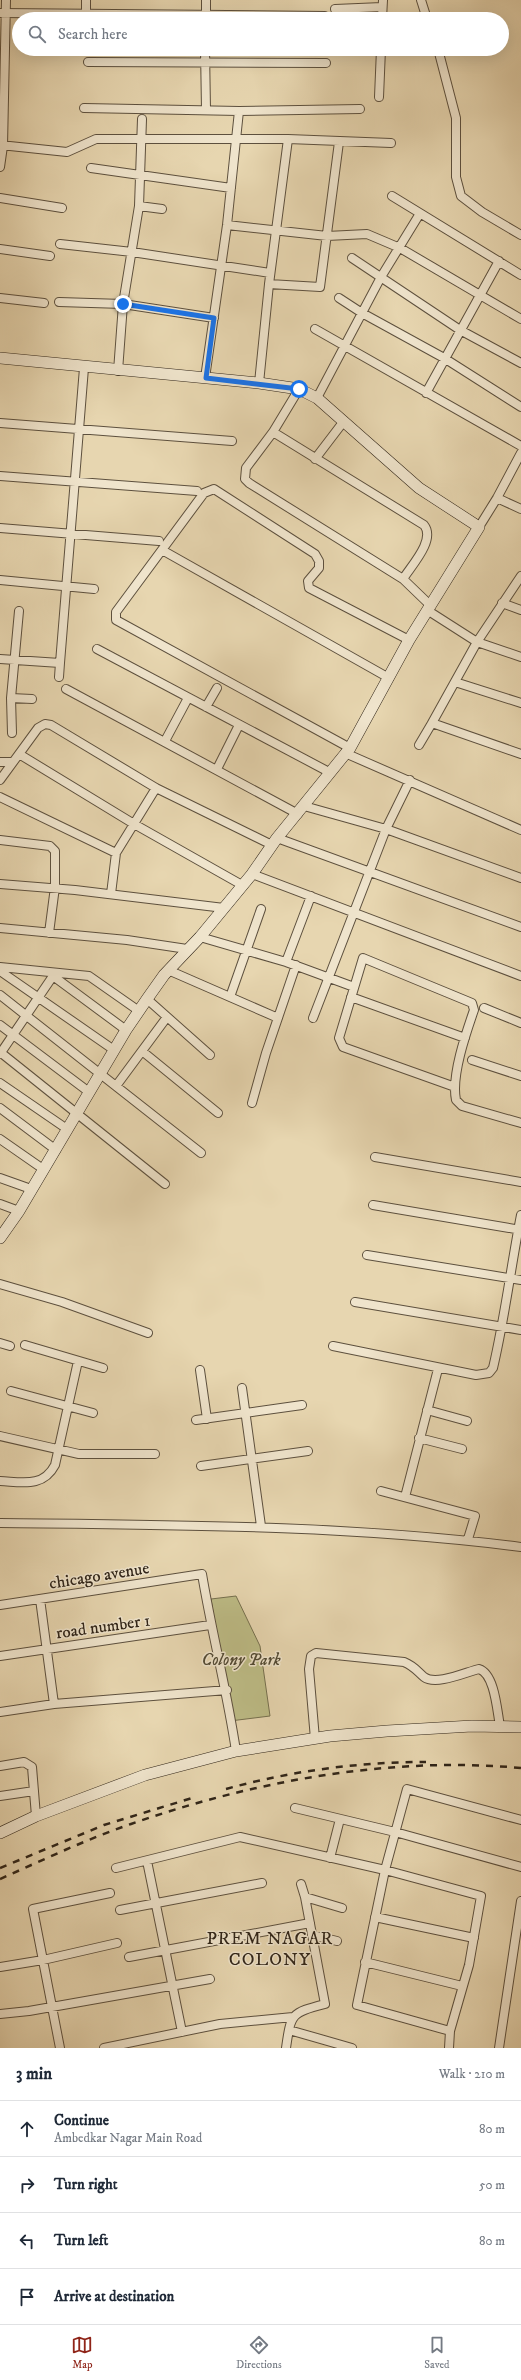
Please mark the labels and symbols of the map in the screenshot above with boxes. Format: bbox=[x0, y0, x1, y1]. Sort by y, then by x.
route end bbox=[114, 295, 132, 313]
route start bbox=[290, 380, 308, 398]
street label: chicago avenue bbox=[48, 1557, 151, 1595]
street label: road number 1 bbox=[55, 1609, 152, 1644]
park label: Colony Park bbox=[201, 1649, 281, 1671]
district label: PREM NAGAR COLONY bbox=[206, 1928, 334, 1971]

